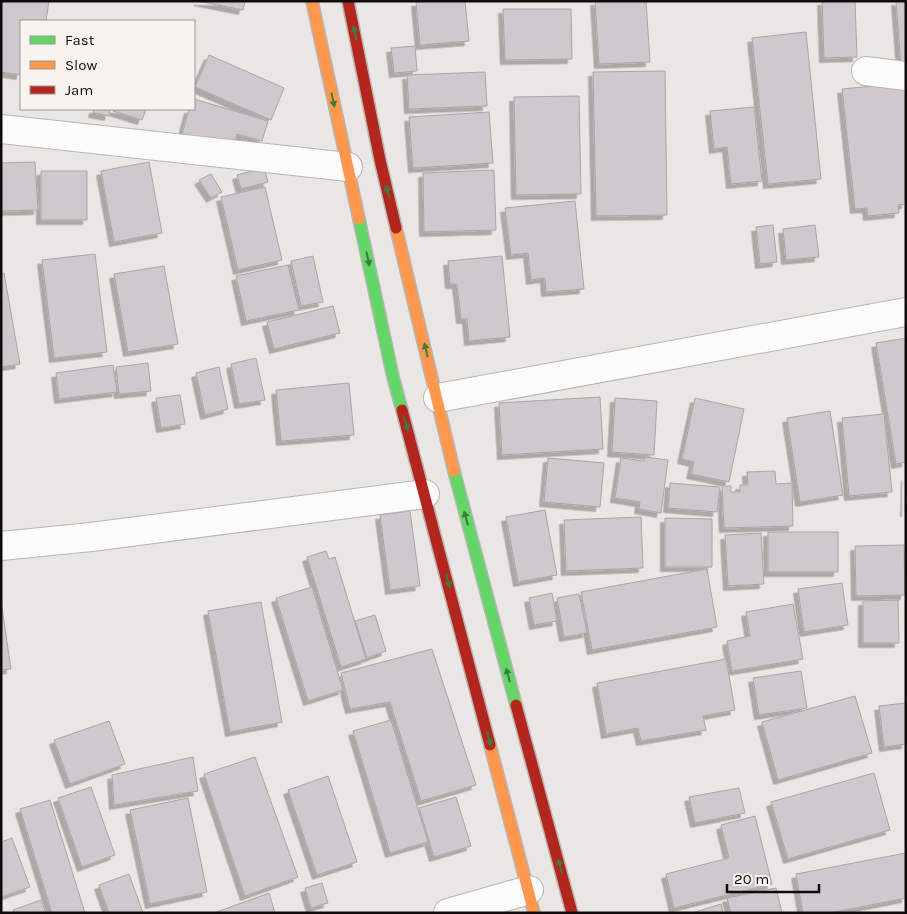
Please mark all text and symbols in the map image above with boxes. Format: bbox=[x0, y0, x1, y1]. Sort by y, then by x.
legend bbox=[20, 20, 195, 110]
one-way arrow bbox=[351, 26, 359, 41]
text: Fast bbox=[65, 31, 95, 49]
text: Slow bbox=[65, 56, 97, 74]
text: Jam bbox=[65, 81, 93, 99]
one-way arrow bbox=[329, 93, 337, 108]
one-way arrow bbox=[384, 185, 392, 200]
one-way arrow bbox=[364, 251, 372, 267]
one-way arrow bbox=[422, 343, 430, 358]
one-way arrow bbox=[402, 417, 410, 432]
one-way arrow bbox=[461, 511, 469, 526]
one-way arrow bbox=[444, 574, 452, 589]
one-way arrow bbox=[504, 667, 512, 682]
one-way arrow bbox=[485, 731, 493, 746]
one-way arrow bbox=[556, 858, 564, 873]
scale bar bbox=[727, 862, 820, 894]
text: 20 m bbox=[734, 870, 769, 888]

